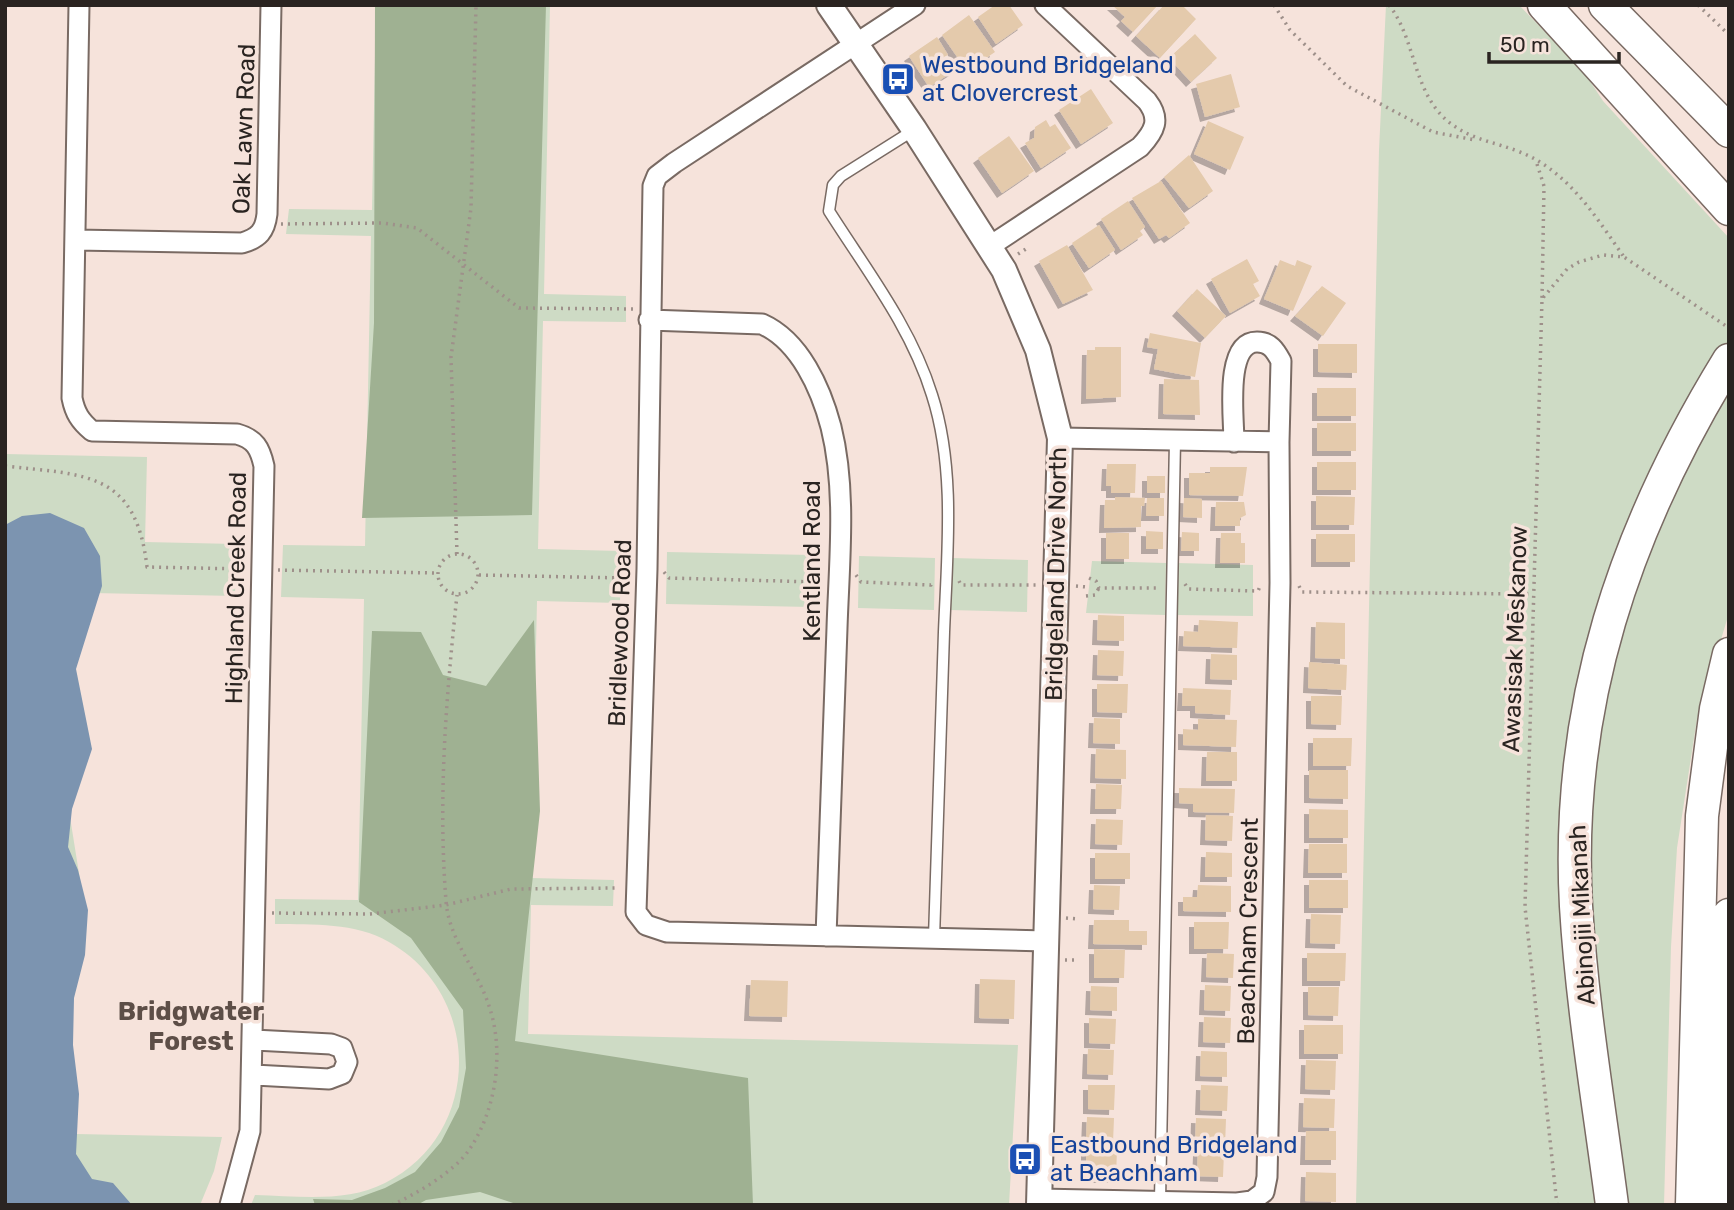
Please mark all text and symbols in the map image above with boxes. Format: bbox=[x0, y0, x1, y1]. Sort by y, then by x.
scale bar bbox=[1489, 21, 1618, 65]
text: 50 m bbox=[1500, 32, 1550, 57]
street label: Oak Lawn Road bbox=[227, 43, 261, 215]
place label: Westbound Bridgeland at Clovercrest bbox=[922, 51, 1174, 107]
bus stop icon: Westbound Bridgeland at Clovercrest bbox=[879, 60, 917, 98]
street label: Bridgeland Drive North bbox=[1040, 447, 1072, 701]
street label: Highland Creek Road bbox=[220, 472, 252, 704]
street label: Kentland Road bbox=[798, 480, 826, 642]
street label: Awasisak Mēskanow bbox=[1497, 525, 1533, 753]
street label: Bridlewood Road bbox=[603, 539, 637, 727]
street label: Beachham Crescent bbox=[1232, 817, 1264, 1045]
street label: Abinojii Mikanah bbox=[1563, 824, 1601, 1006]
district label: Bridgwater Forest bbox=[118, 996, 264, 1057]
place label: Eastbound Bridgeland at Beachham bbox=[1050, 1131, 1298, 1187]
bus stop icon: Eastbound Bridgeland at Beachham bbox=[1006, 1140, 1044, 1178]

